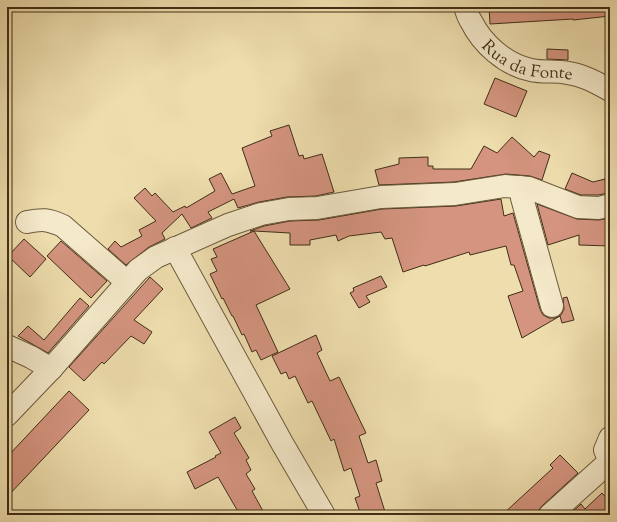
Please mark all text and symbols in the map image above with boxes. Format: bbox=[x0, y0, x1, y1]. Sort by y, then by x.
street label: Rua da Fonte bbox=[475, 35, 574, 88]

